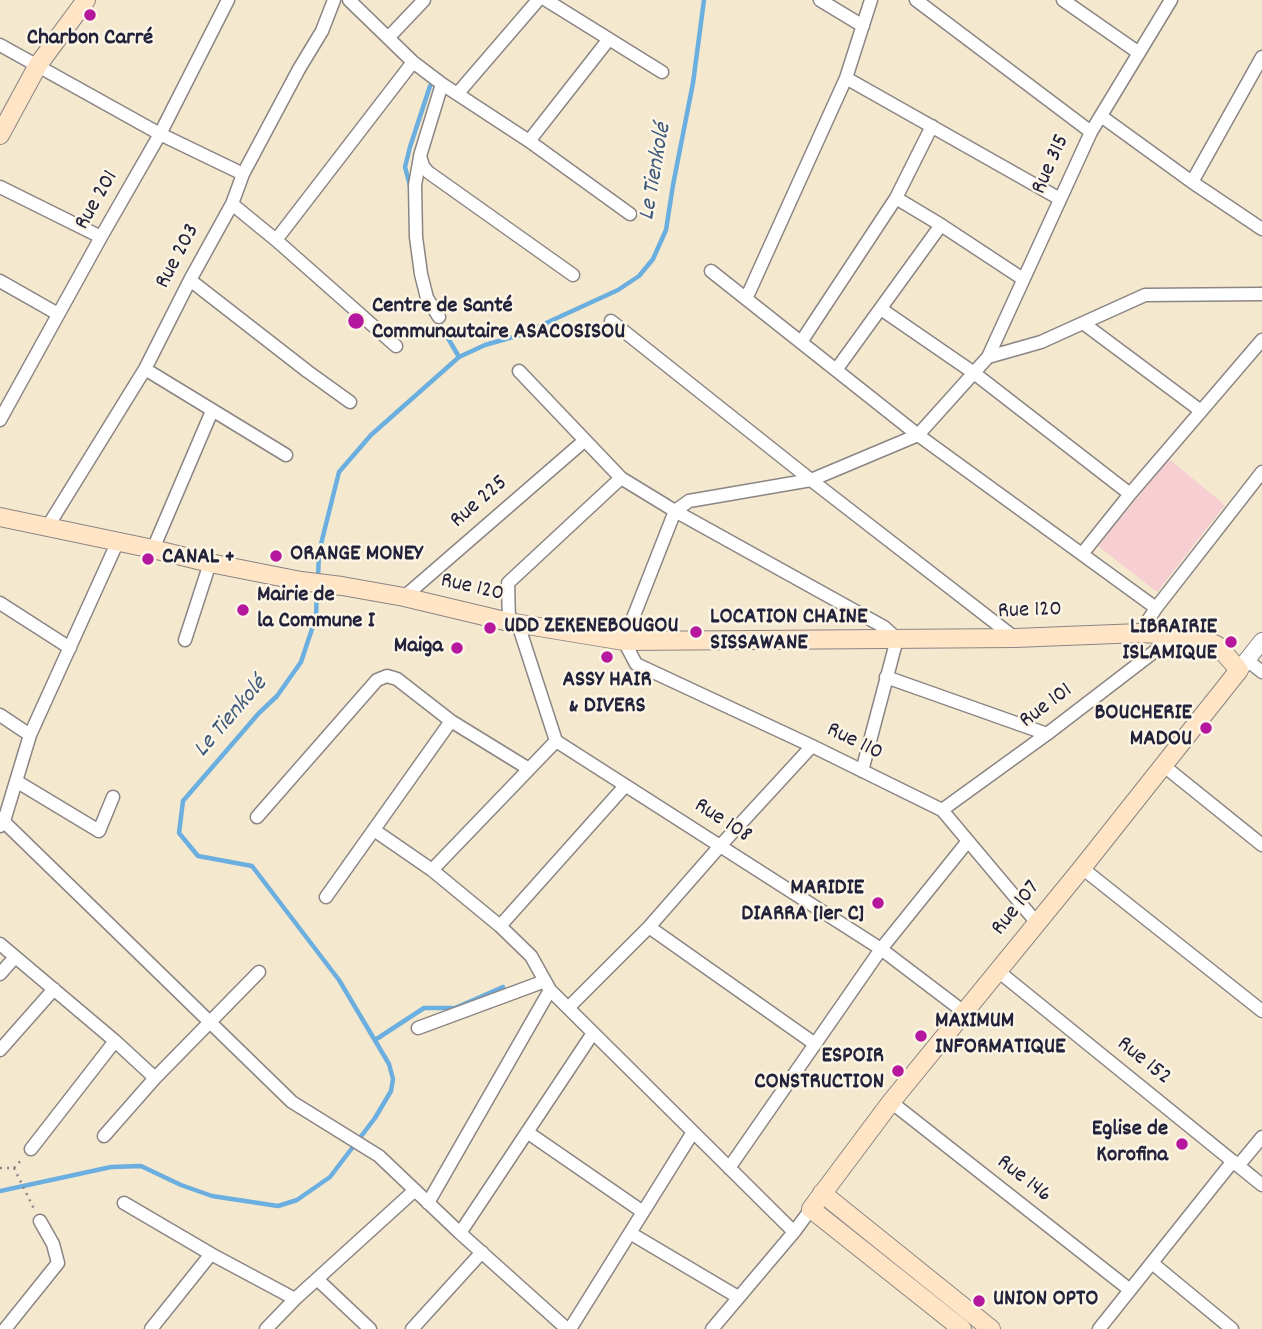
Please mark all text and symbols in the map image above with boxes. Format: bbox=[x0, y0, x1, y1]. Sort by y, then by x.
marker: Charbon Carré bbox=[82, 7, 98, 23]
place label: Charbon Carré bbox=[27, 26, 153, 54]
water label: Le Tienkolé bbox=[634, 121, 680, 223]
street label: Rue 315 bbox=[1027, 131, 1077, 199]
street label: Rue 201 bbox=[70, 166, 126, 236]
street label: Rue 203 bbox=[151, 220, 207, 294]
place label: Centre de Santé Communautaire ASACOSISOU bbox=[372, 294, 625, 348]
marker: Centre de Santé Communautaire ASACOSISOU bbox=[346, 311, 366, 331]
street label: Rue 225 bbox=[446, 471, 514, 535]
place label: ORANGE MONEY bbox=[290, 542, 423, 570]
place label: CANAL + bbox=[162, 545, 235, 573]
marker: ORANGE MONEY bbox=[268, 548, 284, 564]
marker: CANAL + bbox=[140, 551, 156, 567]
street label: Rue 120 bbox=[438, 568, 506, 610]
place label: Mairie de la Commune I bbox=[257, 583, 375, 637]
street label: Rue 120 bbox=[997, 597, 1063, 627]
marker: Mairie de la Commune I bbox=[235, 602, 251, 618]
place label: LOCATION CHAINE SISSAWANE bbox=[710, 605, 867, 659]
place label: UDD ZEKENEBOUGOU bbox=[504, 614, 679, 642]
place label: LIBRAIRIE ISLAMIQUE bbox=[1122, 615, 1217, 669]
marker: UDD ZEKENEBOUGOU bbox=[482, 620, 498, 636]
marker: LOCATION CHAINE SISSAWANE bbox=[688, 624, 704, 640]
place label: Maiga bbox=[394, 634, 443, 662]
marker: LIBRAIRIE ISLAMIQUE bbox=[1223, 634, 1239, 650]
marker: Maiga bbox=[449, 640, 465, 656]
marker: ASSY HAIR & DIVERS bbox=[599, 649, 615, 665]
place label: ASSY HAIR & DIVERS bbox=[562, 668, 652, 722]
water label: Le Tienkolé bbox=[189, 672, 275, 764]
street label: Rue 101 bbox=[1015, 678, 1079, 736]
place label: BOUCHERIE MADOU bbox=[1094, 701, 1192, 755]
street label: Rue 110 bbox=[821, 718, 887, 768]
marker: BOUCHERIE MADOU bbox=[1198, 720, 1214, 736]
street label: Rue 108 bbox=[688, 793, 756, 851]
place label: MARIDIE DIARRA [1er C] bbox=[741, 876, 864, 930]
street label: Rue 107 bbox=[986, 876, 1048, 942]
marker: MARIDIE DIARRA [1er C] bbox=[870, 895, 886, 911]
place label: MAXIMUM INFORMATIQUE bbox=[935, 1009, 1065, 1063]
marker: MAXIMUM INFORMATIQUE bbox=[913, 1028, 929, 1044]
street label: Rue 152 bbox=[1110, 1032, 1176, 1092]
place label: ESPOIR CONSTRUCTION bbox=[754, 1044, 884, 1098]
marker: ESPOIR CONSTRUCTION bbox=[890, 1063, 906, 1079]
place label: Eglise de Korofina bbox=[1092, 1117, 1168, 1171]
marker: Eglise de Korofina bbox=[1174, 1136, 1190, 1152]
street label: Rue 146 bbox=[990, 1150, 1056, 1210]
place label: UNION OPTO bbox=[993, 1287, 1098, 1315]
marker: UNION OPTO bbox=[971, 1293, 987, 1309]

